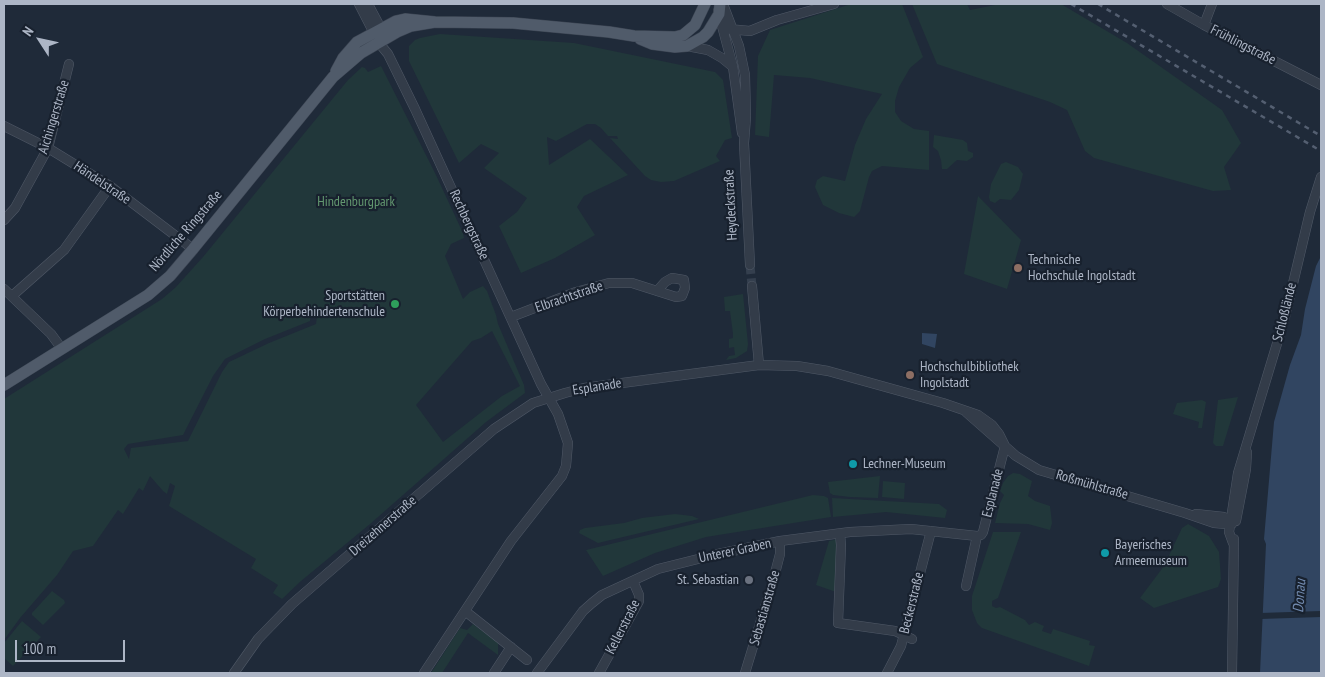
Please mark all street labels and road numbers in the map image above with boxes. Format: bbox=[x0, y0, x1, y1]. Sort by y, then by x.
street label: Frühlingstraße bbox=[1208, 21, 1278, 69]
street label: Aichingerstraße bbox=[35, 78, 73, 156]
street label: Händelstraße bbox=[70, 158, 134, 208]
street label: Heydeckstraße bbox=[721, 169, 741, 241]
street label: Nördliche Ringstraße bbox=[146, 187, 226, 275]
street label: Rechbergstraße bbox=[445, 187, 493, 263]
street label: Elbrachtstraße bbox=[533, 278, 605, 316]
street label: Schloßlände bbox=[1270, 281, 1300, 343]
street label: Esplanade bbox=[571, 375, 623, 399]
street label: Esplanade bbox=[979, 467, 1007, 519]
street label: Roßmühlstraße bbox=[1054, 467, 1130, 503]
street label: Dreizehnerstraße bbox=[346, 492, 420, 560]
street label: Unterer Graben bbox=[697, 535, 773, 567]
street label: Sebastianstraße bbox=[746, 568, 784, 648]
street label: Beckerstraße bbox=[896, 571, 928, 635]
street label: Kellerstraße bbox=[602, 597, 644, 657]

